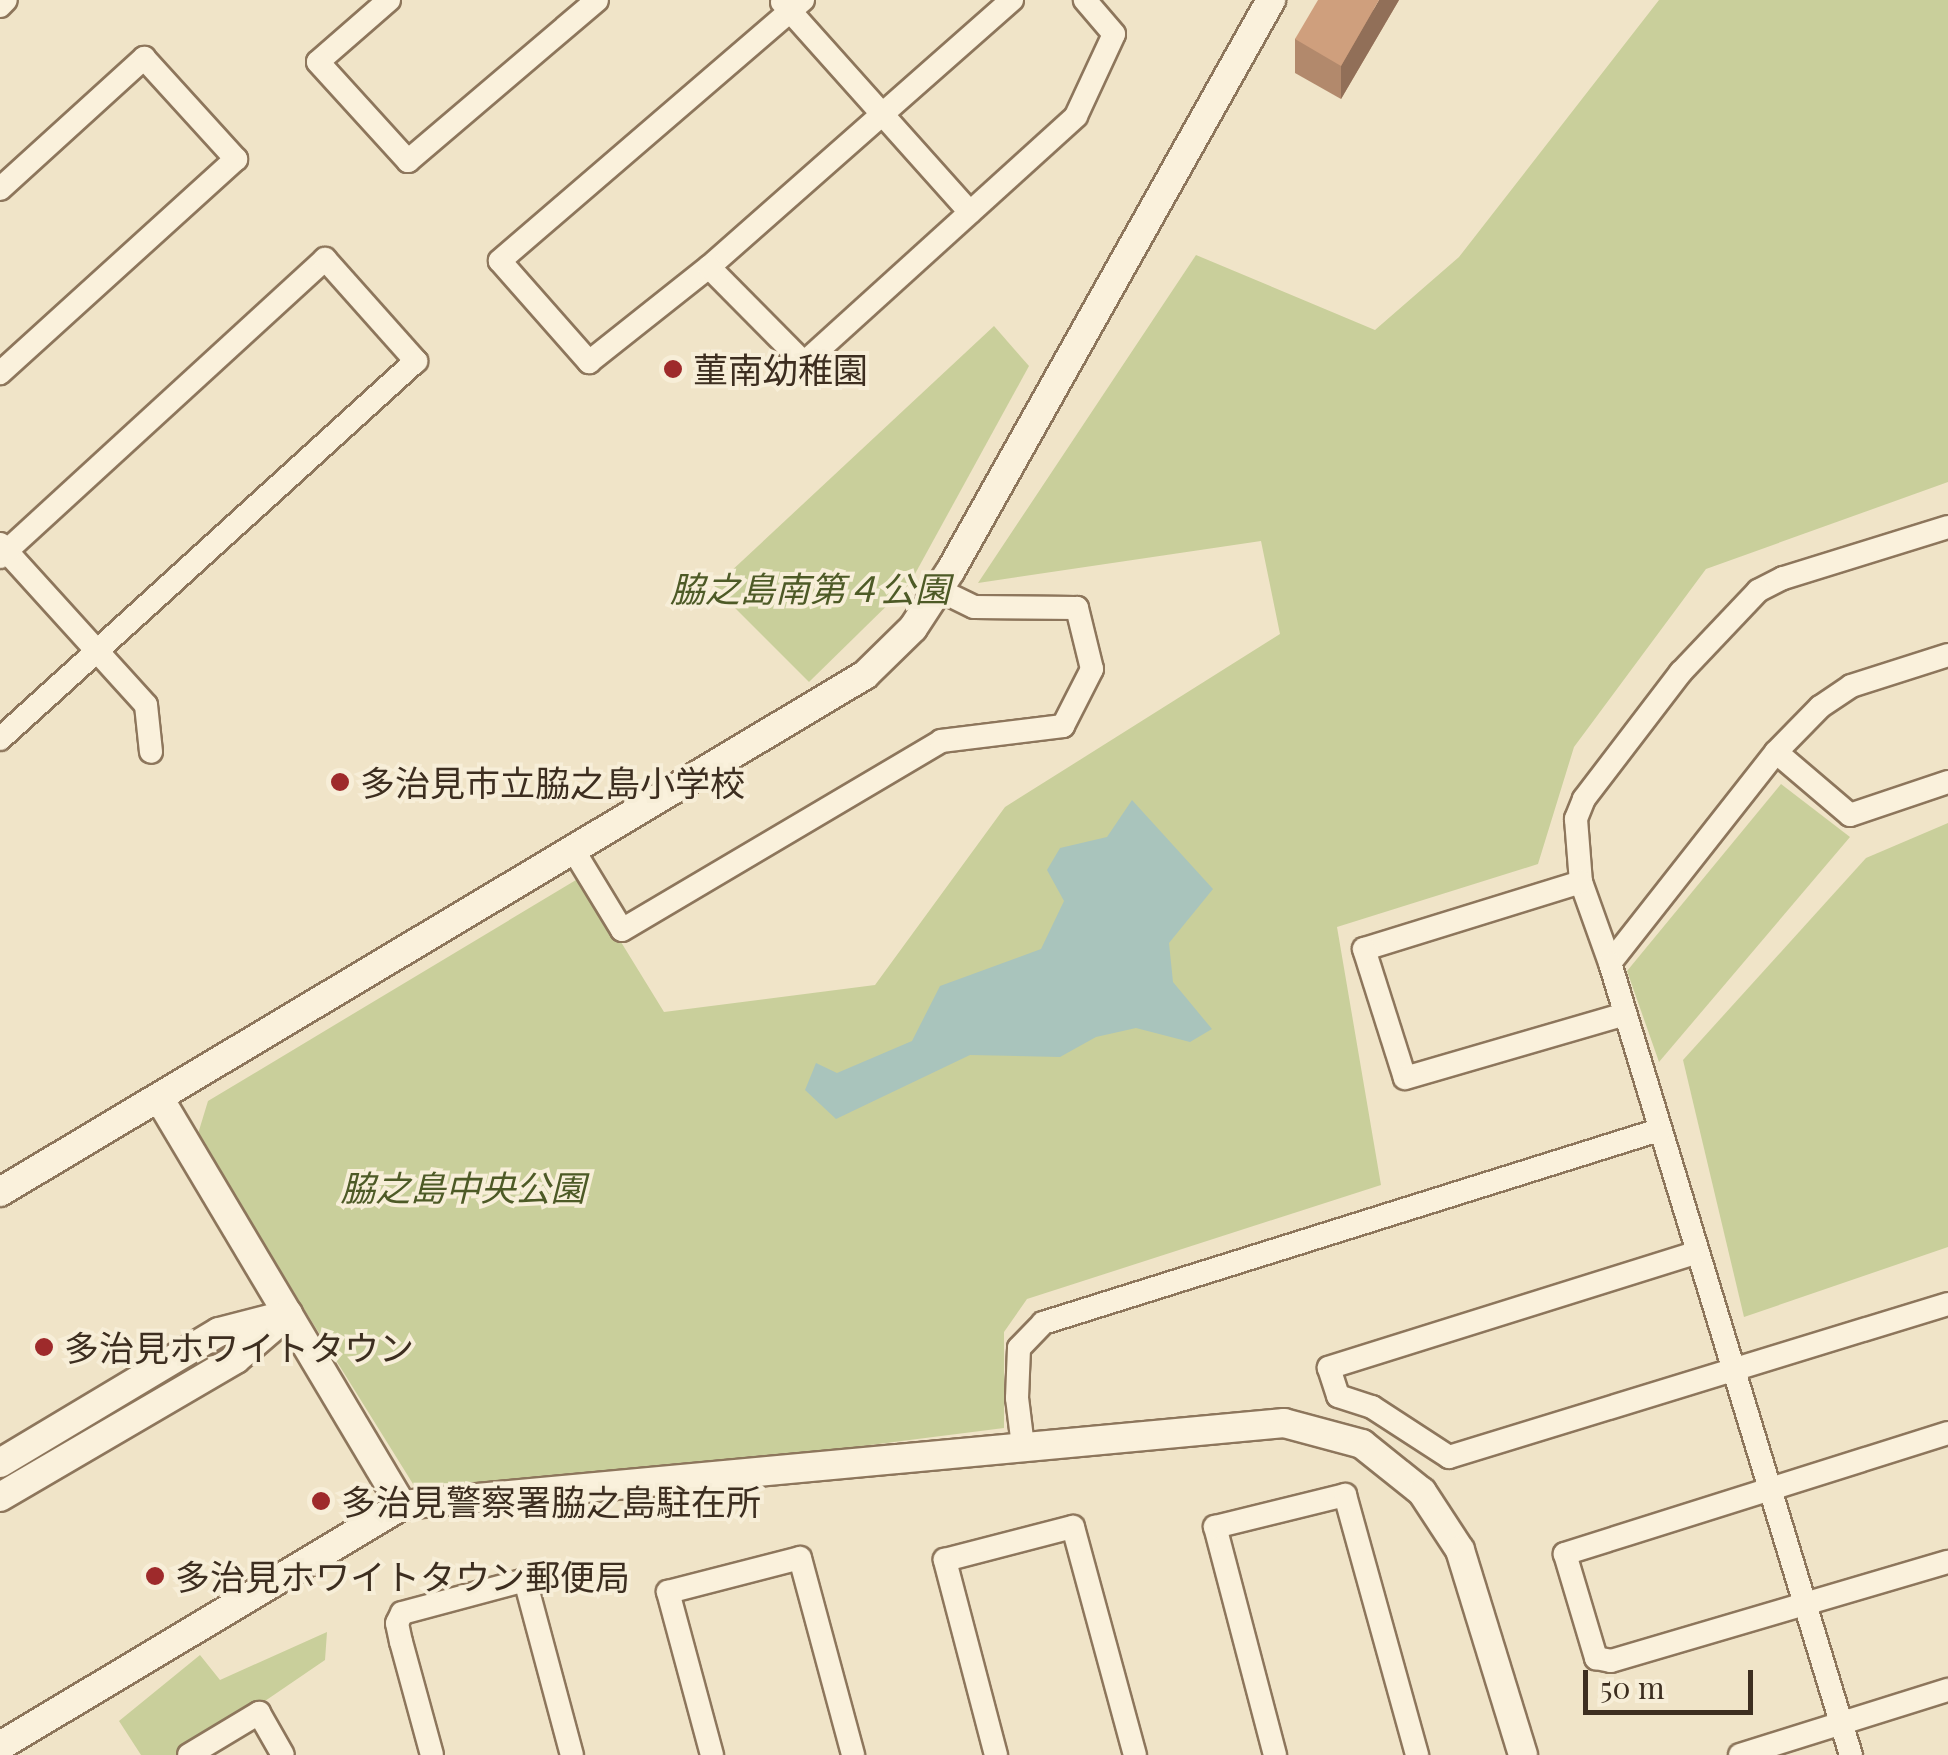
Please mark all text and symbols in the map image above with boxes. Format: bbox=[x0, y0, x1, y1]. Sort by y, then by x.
place label: 菫南幼稚園 bbox=[693, 348, 868, 390]
marker: 菫南幼稚園 bbox=[662, 358, 684, 380]
park label: 脇之島南第４公園 bbox=[670, 567, 950, 609]
place label: 多治見市立脇之島小学校 bbox=[360, 761, 745, 803]
marker: 多治見市立脇之島小学校 bbox=[329, 771, 351, 793]
park label: 脇之島中央公園 bbox=[341, 1166, 585, 1208]
place label: 多治見ホワイトタウン bbox=[64, 1326, 414, 1368]
marker: 多治見ホワイトタウン bbox=[33, 1336, 55, 1358]
place label: 多治見警察署脇之島駐在所 bbox=[341, 1480, 761, 1522]
marker: 多治見警察署脇之島駐在所 bbox=[310, 1490, 332, 1512]
place label: 多治見ホワイトタウン郵便局 bbox=[175, 1555, 630, 1597]
marker: 多治見ホワイトタウン郵便局 bbox=[144, 1565, 166, 1587]
scale bar bbox=[1588, 1650, 1758, 1712]
text: 50 m bbox=[1600, 1667, 1665, 1707]

